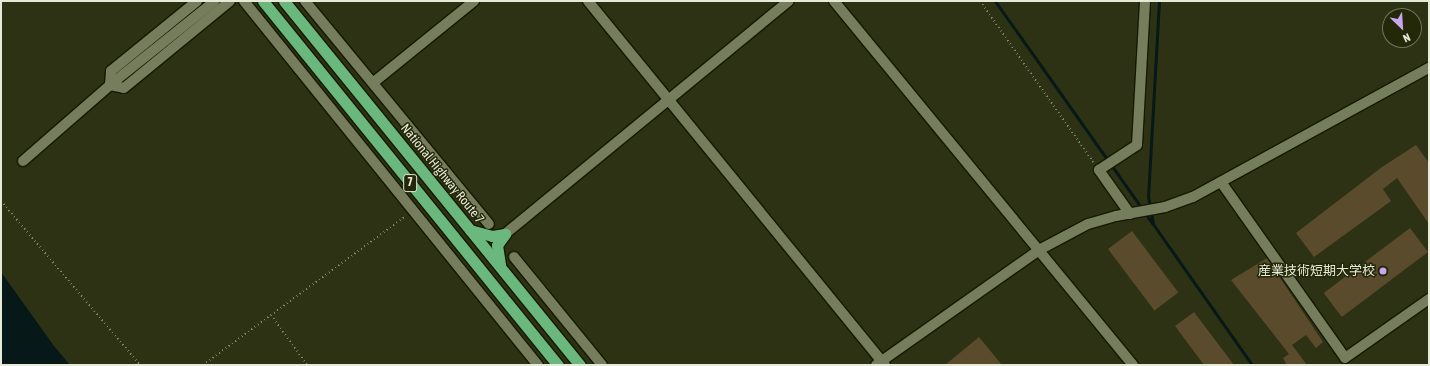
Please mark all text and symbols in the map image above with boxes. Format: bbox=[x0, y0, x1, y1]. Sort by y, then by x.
north arrow bbox=[1382, 8, 1422, 48]
text: N bbox=[1401, 31, 1412, 45]
street label: National Highway Route 7 bbox=[397, 121, 487, 227]
road number: 7 bbox=[403, 173, 417, 193]
place label: 産業技術短期大学校 bbox=[1258, 263, 1375, 279]
marker: 産業技術短期大学校 bbox=[1378, 266, 1388, 276]

